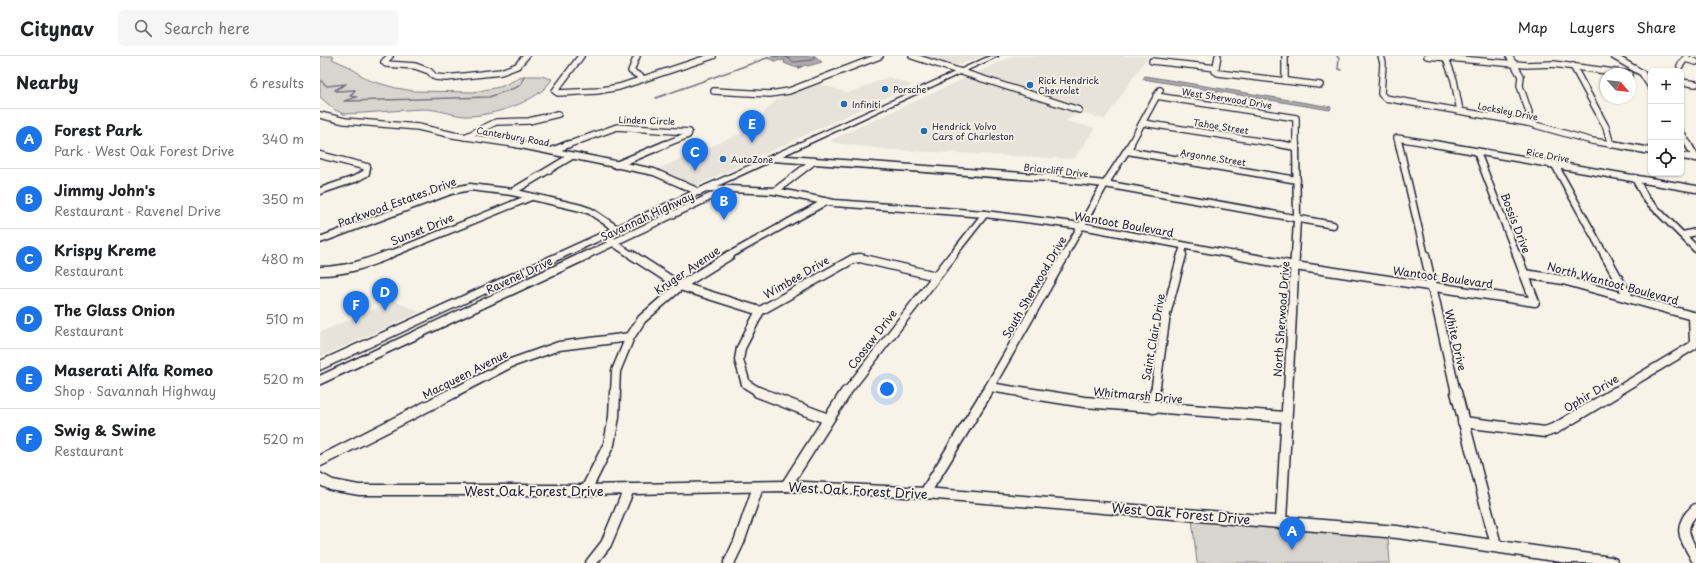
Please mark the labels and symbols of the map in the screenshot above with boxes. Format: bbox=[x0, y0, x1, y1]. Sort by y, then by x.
north arrow bbox=[1600, 68, 1636, 104]
place label: Rick Hendrick Chevrolet bbox=[1038, 73, 1099, 97]
marker: Rick Hendrick Chevrolet bbox=[1025, 80, 1035, 90]
place label: Porsche bbox=[893, 82, 926, 96]
marker: Porsche bbox=[880, 84, 890, 94]
street label: West Sherwood Drive bbox=[1181, 84, 1273, 112]
place label: Infiniti bbox=[852, 97, 881, 111]
street label: Locksley Drive bbox=[1477, 98, 1540, 124]
marker: Infiniti bbox=[839, 99, 849, 109]
pin: E bbox=[739, 110, 765, 143]
street label: Linden Circle bbox=[618, 112, 676, 128]
street label: Tahoe Street bbox=[1192, 115, 1250, 137]
place label: Hendrick Volvo Cars of Charleston bbox=[932, 119, 1014, 143]
street label: Canterbury Road bbox=[475, 123, 551, 149]
marker: Hendrick Volvo Cars of Charleston bbox=[919, 126, 929, 136]
pin: C bbox=[682, 138, 708, 171]
street label: Rice Drive bbox=[1525, 144, 1571, 166]
street label: Argonne Street bbox=[1179, 145, 1247, 169]
place label: AutoZone bbox=[731, 152, 773, 166]
marker: AutoZone bbox=[718, 154, 728, 164]
street label: Briarcliff Drive bbox=[1023, 160, 1089, 180]
street label: Parkwood Estates Drive bbox=[335, 173, 459, 231]
street label: Savannah Highway bbox=[597, 187, 697, 245]
pin: B bbox=[711, 187, 737, 220]
street label: Bossis Drive bbox=[1497, 190, 1535, 256]
street label: Wantoot Boulevard bbox=[1073, 207, 1176, 241]
street label: Sunset Drive bbox=[388, 209, 456, 249]
street label: South Sherwood Drive bbox=[998, 232, 1070, 341]
street label: Kruger Avenue bbox=[651, 242, 723, 298]
street label: Wimbee Drive bbox=[760, 251, 832, 303]
street label: Ravenel Drive bbox=[483, 252, 555, 298]
street label: North Wantoot Boulevard bbox=[1545, 257, 1681, 309]
street label: North Sherwood Drive bbox=[1268, 260, 1294, 377]
street label: Wantoot Boulevard bbox=[1392, 262, 1494, 292]
pin: D bbox=[372, 278, 398, 311]
pin: F bbox=[343, 291, 369, 324]
street label: Saint Clair Drive bbox=[1137, 292, 1169, 382]
street label: Coosaw Drive bbox=[843, 305, 901, 373]
street label: White Drive bbox=[1441, 308, 1471, 373]
street label: Macqueen Avenue bbox=[419, 345, 511, 403]
street label: Ophir Drive bbox=[1560, 370, 1622, 416]
your location bbox=[877, 379, 897, 399]
street label: Whitmarsh Drive bbox=[1093, 383, 1184, 407]
street label: West Oak Forest Drive bbox=[788, 477, 928, 503]
street label: West Oak Forest Drive bbox=[464, 481, 604, 500]
street label: West Oak Forest Drive bbox=[1111, 497, 1251, 529]
pin: A bbox=[1279, 517, 1305, 550]

